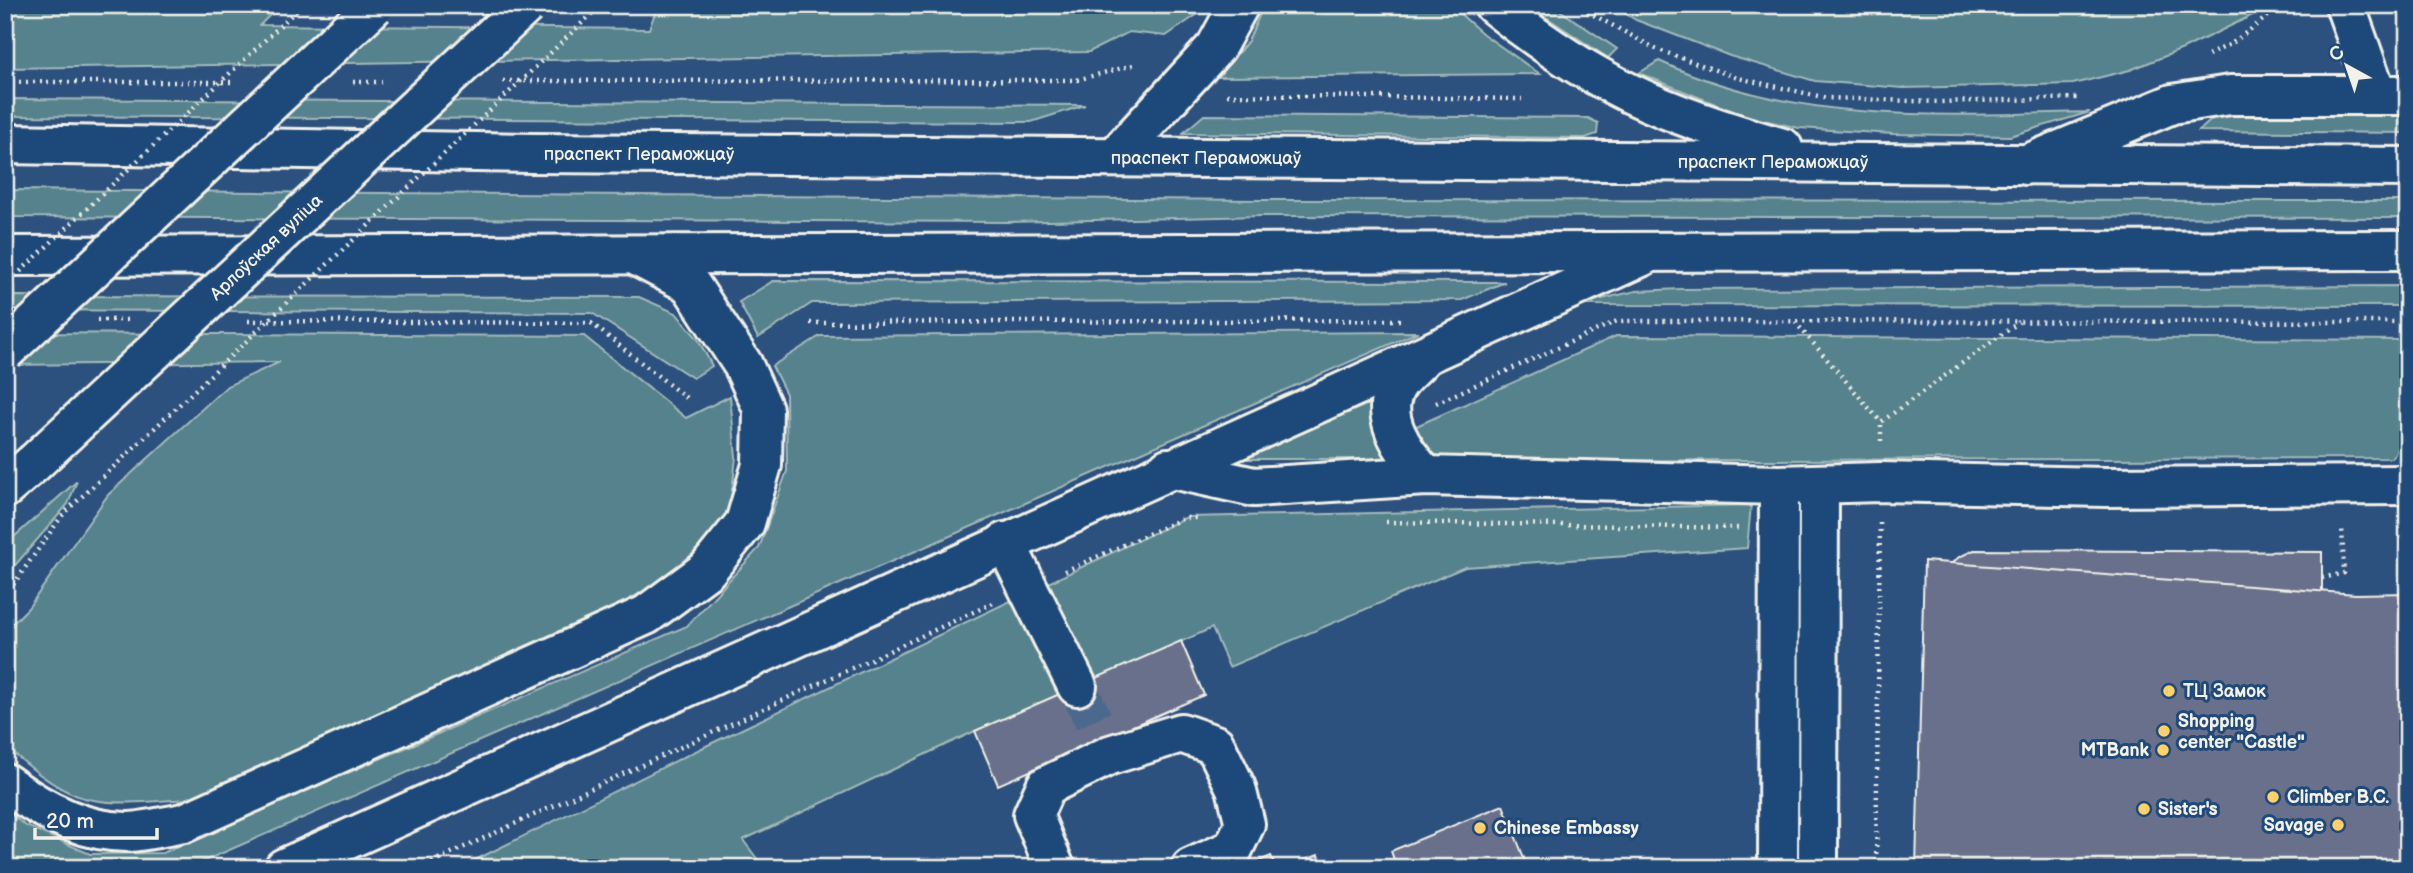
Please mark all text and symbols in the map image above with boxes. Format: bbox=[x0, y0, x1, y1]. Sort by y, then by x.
north arrow bbox=[2312, 32, 2382, 102]
text: С bbox=[2325, 41, 2349, 67]
street label: праспект Пераможцаў bbox=[544, 144, 735, 165]
street label: праспект Пераможцаў bbox=[1111, 148, 1302, 169]
street label: праспект Пераможцаў bbox=[1678, 152, 1869, 173]
street label: Арлоўская вуліца bbox=[205, 190, 327, 306]
place label: ТЦ Замок bbox=[2183, 681, 2266, 702]
marker: ТЦ Замок bbox=[2161, 683, 2177, 699]
place label: Shopping center "Castle" bbox=[2178, 711, 2305, 753]
marker: Shopping center "Castle" bbox=[2156, 723, 2172, 739]
place label: MTBank bbox=[2081, 740, 2150, 761]
marker: MTBank bbox=[2155, 742, 2171, 758]
place label: Climber B.C. bbox=[2287, 787, 2389, 808]
marker: Climber B.C. bbox=[2265, 789, 2281, 805]
scale bar bbox=[35, 796, 158, 840]
place label: Sister's bbox=[2158, 799, 2218, 820]
marker: Sister's bbox=[2136, 801, 2152, 817]
text: 20 m bbox=[46, 809, 94, 834]
place label: Savage bbox=[2264, 815, 2324, 836]
marker: Savage bbox=[2330, 817, 2346, 833]
place label: Chinese Embassy bbox=[1494, 818, 1640, 839]
marker: Chinese Embassy bbox=[1472, 820, 1488, 836]

